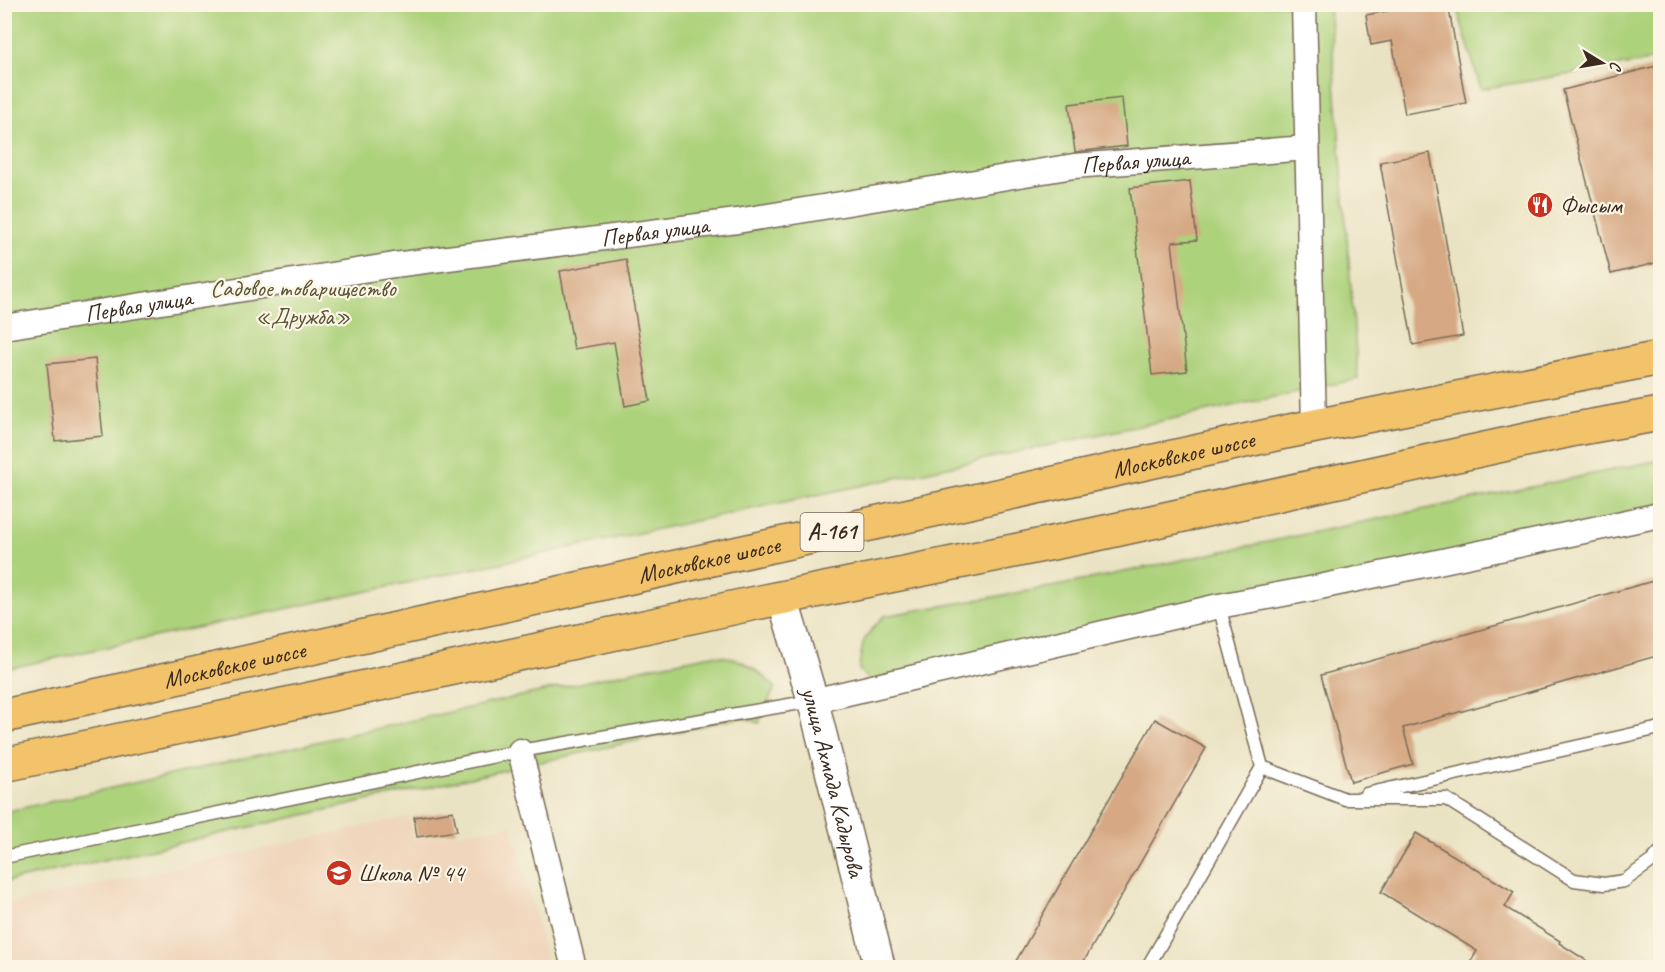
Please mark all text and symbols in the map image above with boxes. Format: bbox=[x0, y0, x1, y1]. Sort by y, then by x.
north arrow bbox=[1572, 33, 1632, 93]
text: С bbox=[1605, 60, 1626, 74]
street label: Первая улица bbox=[1081, 142, 1193, 180]
restaurant icon: Фысым bbox=[1525, 190, 1555, 220]
place label: Фысым bbox=[1560, 190, 1624, 220]
street label: Первая улица bbox=[599, 209, 713, 253]
park label: Садовое товарищество «Дружба» bbox=[210, 273, 397, 331]
street label: Первая улица bbox=[83, 282, 196, 329]
street label: Московское шоссе bbox=[1110, 424, 1259, 485]
road number: А-161 bbox=[800, 513, 864, 551]
street label: Московское шоссе bbox=[635, 529, 785, 590]
street label: Московское шоссе bbox=[161, 634, 310, 695]
street label: улица Ахмада Кадырова bbox=[794, 681, 872, 881]
school or university icon: Школа № 44 bbox=[324, 858, 354, 888]
place label: Школа № 44 bbox=[358, 858, 466, 888]

